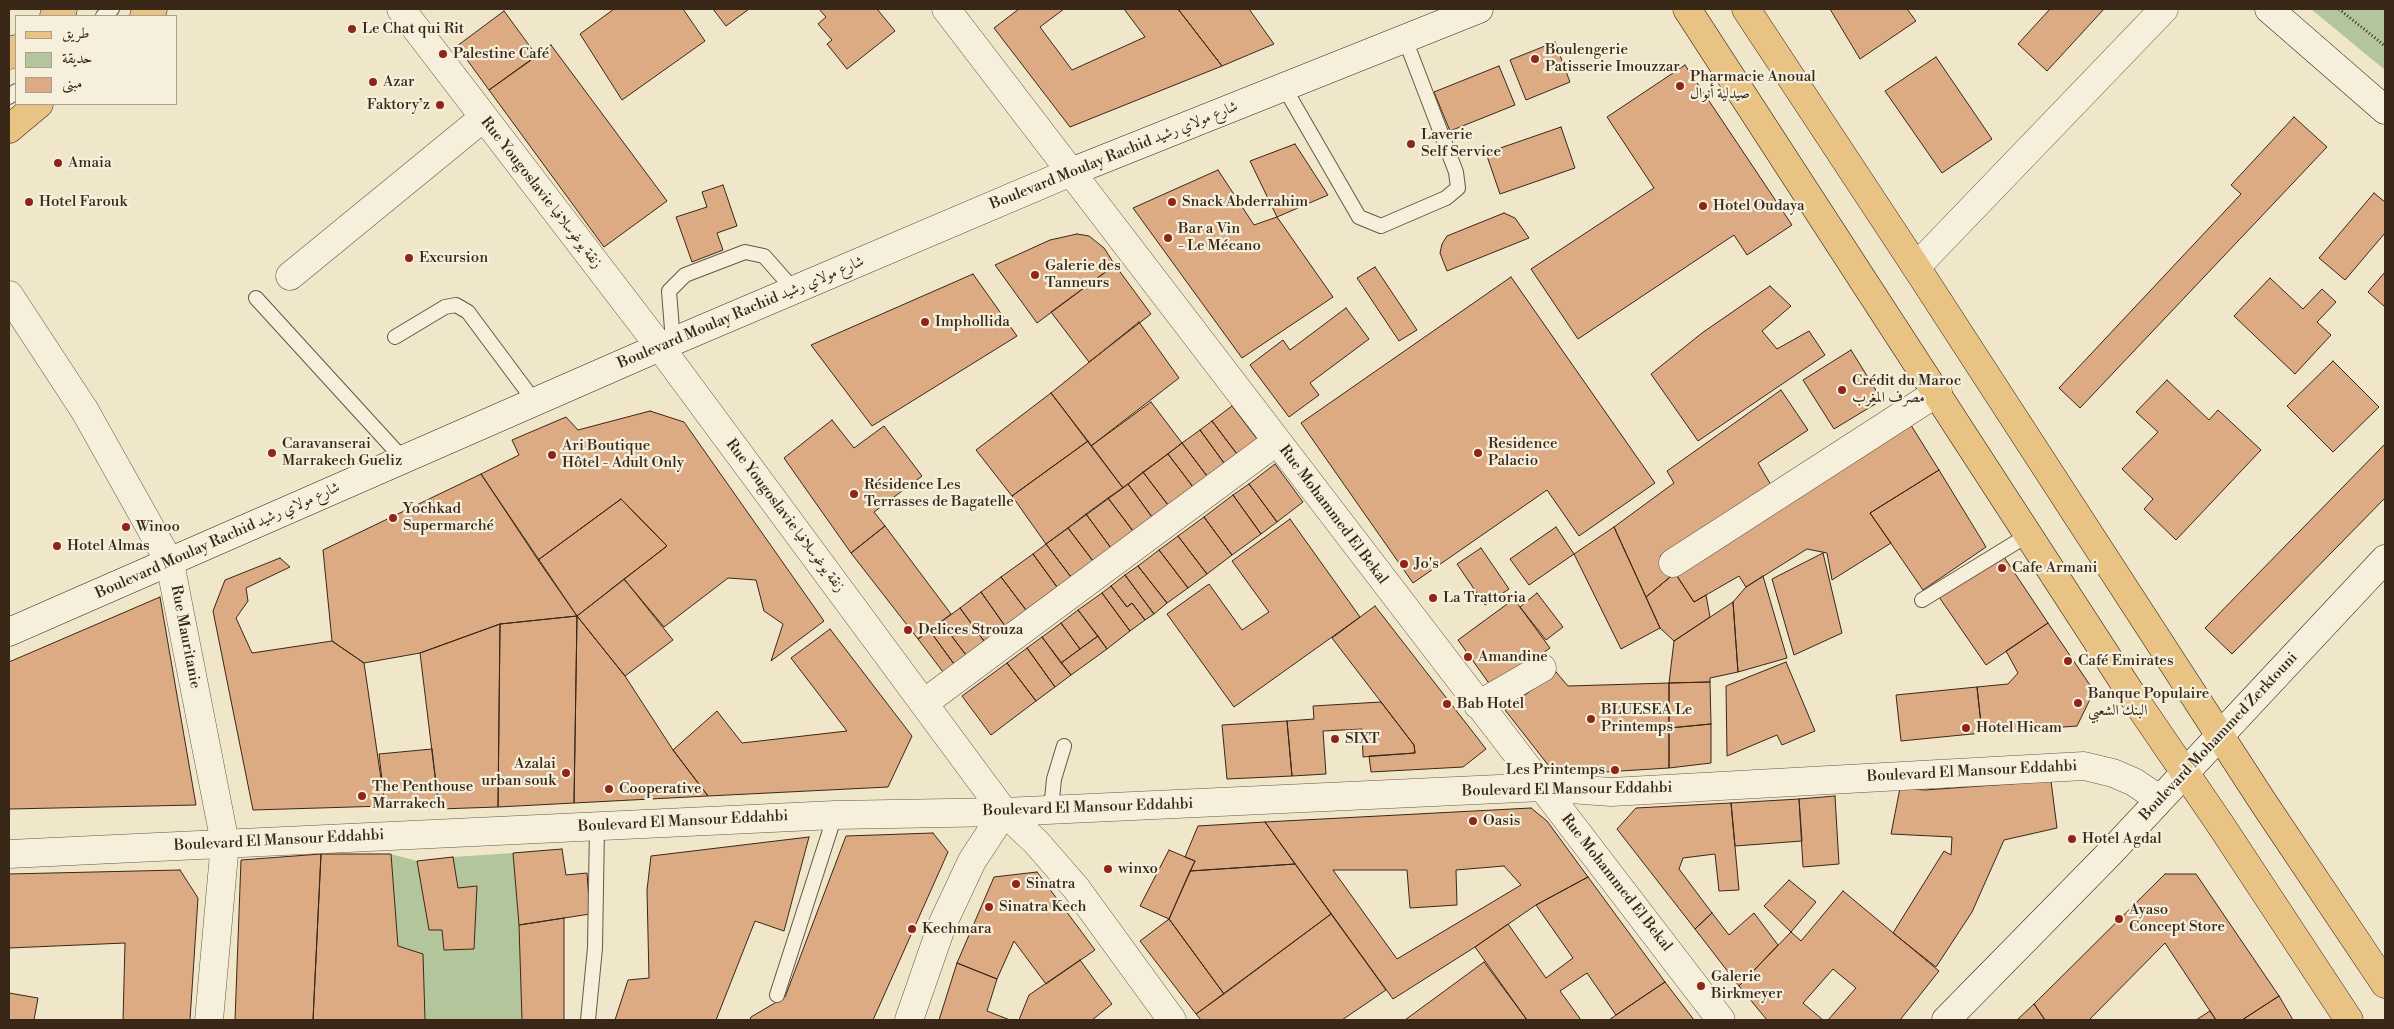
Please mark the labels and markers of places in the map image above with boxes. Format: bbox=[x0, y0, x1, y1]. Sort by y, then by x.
place label: Le Chat qui Rit bbox=[362, 20, 464, 38]
marker: Le Chat qui Rit bbox=[346, 23, 358, 35]
place label: Boulengerie Patisserie Imouzzar bbox=[1545, 41, 1680, 76]
place label: Palestine Café bbox=[453, 45, 549, 63]
marker: Palestine Café bbox=[437, 48, 449, 60]
marker: Boulengerie Patisserie Imouzzar bbox=[1529, 53, 1541, 65]
place label: Pharmacie Anoual صيدلية أنوال bbox=[1690, 68, 1816, 103]
place label: Azar bbox=[383, 73, 415, 91]
marker: Azar bbox=[367, 76, 379, 88]
marker: Pharmacie Anoual صيدلية أنوال bbox=[1674, 80, 1686, 92]
place label: Faktory’z bbox=[367, 96, 430, 114]
marker: Faktory’z bbox=[434, 99, 446, 111]
place label: Laverie Self Service bbox=[1421, 126, 1501, 161]
marker: Laverie Self Service bbox=[1405, 138, 1417, 150]
place label: Amaia bbox=[68, 154, 112, 172]
marker: Amaia bbox=[52, 157, 64, 169]
place label: Hotel Farouk bbox=[39, 193, 127, 211]
place label: Snack Abderrahim bbox=[1182, 193, 1308, 211]
marker: Hotel Farouk bbox=[23, 196, 35, 208]
marker: Snack Abderrahim bbox=[1166, 196, 1178, 208]
place label: Hotel Oudaya bbox=[1713, 197, 1805, 215]
marker: Hotel Oudaya bbox=[1697, 200, 1709, 212]
place label: Bar a Vin - Le Mécano bbox=[1178, 220, 1261, 255]
marker: Bar a Vin - Le Mécano bbox=[1162, 232, 1174, 244]
place label: Excursion bbox=[419, 249, 488, 267]
marker: Excursion bbox=[403, 252, 415, 264]
place label: Galerie des Tanneurs bbox=[1045, 257, 1121, 292]
marker: Galerie des Tanneurs bbox=[1029, 269, 1041, 281]
place label: Imphollida bbox=[935, 313, 1010, 331]
marker: Imphollida bbox=[919, 316, 931, 328]
place label: Crédit du Maroc مصرف المغرب bbox=[1852, 372, 1961, 407]
marker: Crédit du Maroc مصرف المغرب bbox=[1836, 384, 1848, 396]
place label: Caravanserai Marrakech Gueliz bbox=[282, 435, 402, 470]
place label: Residence Palacio bbox=[1488, 435, 1558, 470]
place label: Ari Boutique Hôtel - Adult Only bbox=[562, 437, 684, 472]
marker: Caravanserai Marrakech Gueliz bbox=[266, 447, 278, 459]
marker: Residence Palacio bbox=[1472, 447, 1484, 459]
marker: Ari Boutique Hôtel - Adult Only bbox=[546, 449, 558, 461]
place label: Résidence Les Terrasses de Bagatelle bbox=[864, 476, 1014, 511]
marker: Résidence Les Terrasses de Bagatelle bbox=[848, 488, 860, 500]
place label: Yochkad Supermarché bbox=[403, 500, 494, 535]
marker: Yochkad Supermarché bbox=[387, 512, 399, 524]
place label: Winoo bbox=[136, 518, 180, 536]
marker: Winoo bbox=[120, 521, 132, 533]
place label: Hotel Almas bbox=[67, 537, 150, 555]
marker: Hotel Almas bbox=[51, 540, 63, 552]
place label: Jo's bbox=[1414, 555, 1439, 573]
marker: Jo's bbox=[1398, 558, 1410, 570]
place label: Cafe Armani bbox=[2012, 559, 2097, 577]
marker: Cafe Armani bbox=[1996, 562, 2008, 574]
place label: La Trattoria bbox=[1443, 589, 1526, 607]
marker: La Trattoria bbox=[1427, 592, 1439, 604]
place label: Delices Strouza bbox=[918, 621, 1023, 639]
marker: Delices Strouza bbox=[902, 624, 914, 636]
place label: Amandine bbox=[1478, 648, 1548, 666]
marker: Amandine bbox=[1462, 651, 1474, 663]
place label: Café Emirates bbox=[2078, 652, 2173, 670]
marker: Café Emirates bbox=[2062, 655, 2074, 667]
place label: Banque Populaire البنك الشعبي bbox=[2088, 685, 2209, 720]
place label: Bab Hotel bbox=[1457, 695, 1524, 713]
marker: Banque Populaire البنك الشعبي bbox=[2072, 697, 2084, 709]
marker: Bab Hotel bbox=[1441, 698, 1453, 710]
place label: BLUESEA Le Printemps bbox=[1601, 701, 1692, 736]
marker: BLUESEA Le Printemps bbox=[1585, 713, 1597, 725]
place label: Hotel Hicam bbox=[1976, 719, 2062, 737]
marker: Hotel Hicam bbox=[1960, 722, 1972, 734]
place label: SIXT bbox=[1345, 730, 1380, 748]
marker: SIXT bbox=[1329, 733, 1341, 745]
place label: Azalai urban souk bbox=[482, 755, 556, 790]
place label: Les Printemps bbox=[1506, 761, 1605, 779]
marker: Les Printemps bbox=[1609, 764, 1621, 776]
marker: Azalai urban souk bbox=[560, 767, 572, 779]
place label: The Penthouse Marrakech bbox=[372, 778, 473, 813]
place label: Cooperative bbox=[619, 780, 701, 798]
marker: Cooperative bbox=[603, 783, 615, 795]
marker: The Penthouse Marrakech bbox=[356, 790, 368, 802]
place label: Oasis bbox=[1483, 812, 1520, 830]
marker: Oasis bbox=[1467, 815, 1479, 827]
place label: Hotel Agdal bbox=[2082, 830, 2162, 848]
marker: Hotel Agdal bbox=[2066, 833, 2078, 845]
place label: winxo bbox=[1118, 860, 1158, 878]
marker: winxo bbox=[1102, 863, 1114, 875]
place label: Sinatra bbox=[1026, 875, 1075, 893]
marker: Sinatra bbox=[1010, 878, 1022, 890]
place label: Sinatra Kech bbox=[999, 898, 1086, 916]
marker: Sinatra Kech bbox=[983, 901, 995, 913]
place label: Ayaso Concept Store bbox=[2129, 901, 2225, 936]
marker: Ayaso Concept Store bbox=[2113, 913, 2125, 925]
place label: Kechmara bbox=[922, 920, 992, 938]
marker: Kechmara bbox=[906, 923, 918, 935]
place label: Galerie Birkmeyer bbox=[1711, 968, 1782, 1003]
marker: Galerie Birkmeyer bbox=[1695, 980, 1707, 992]

